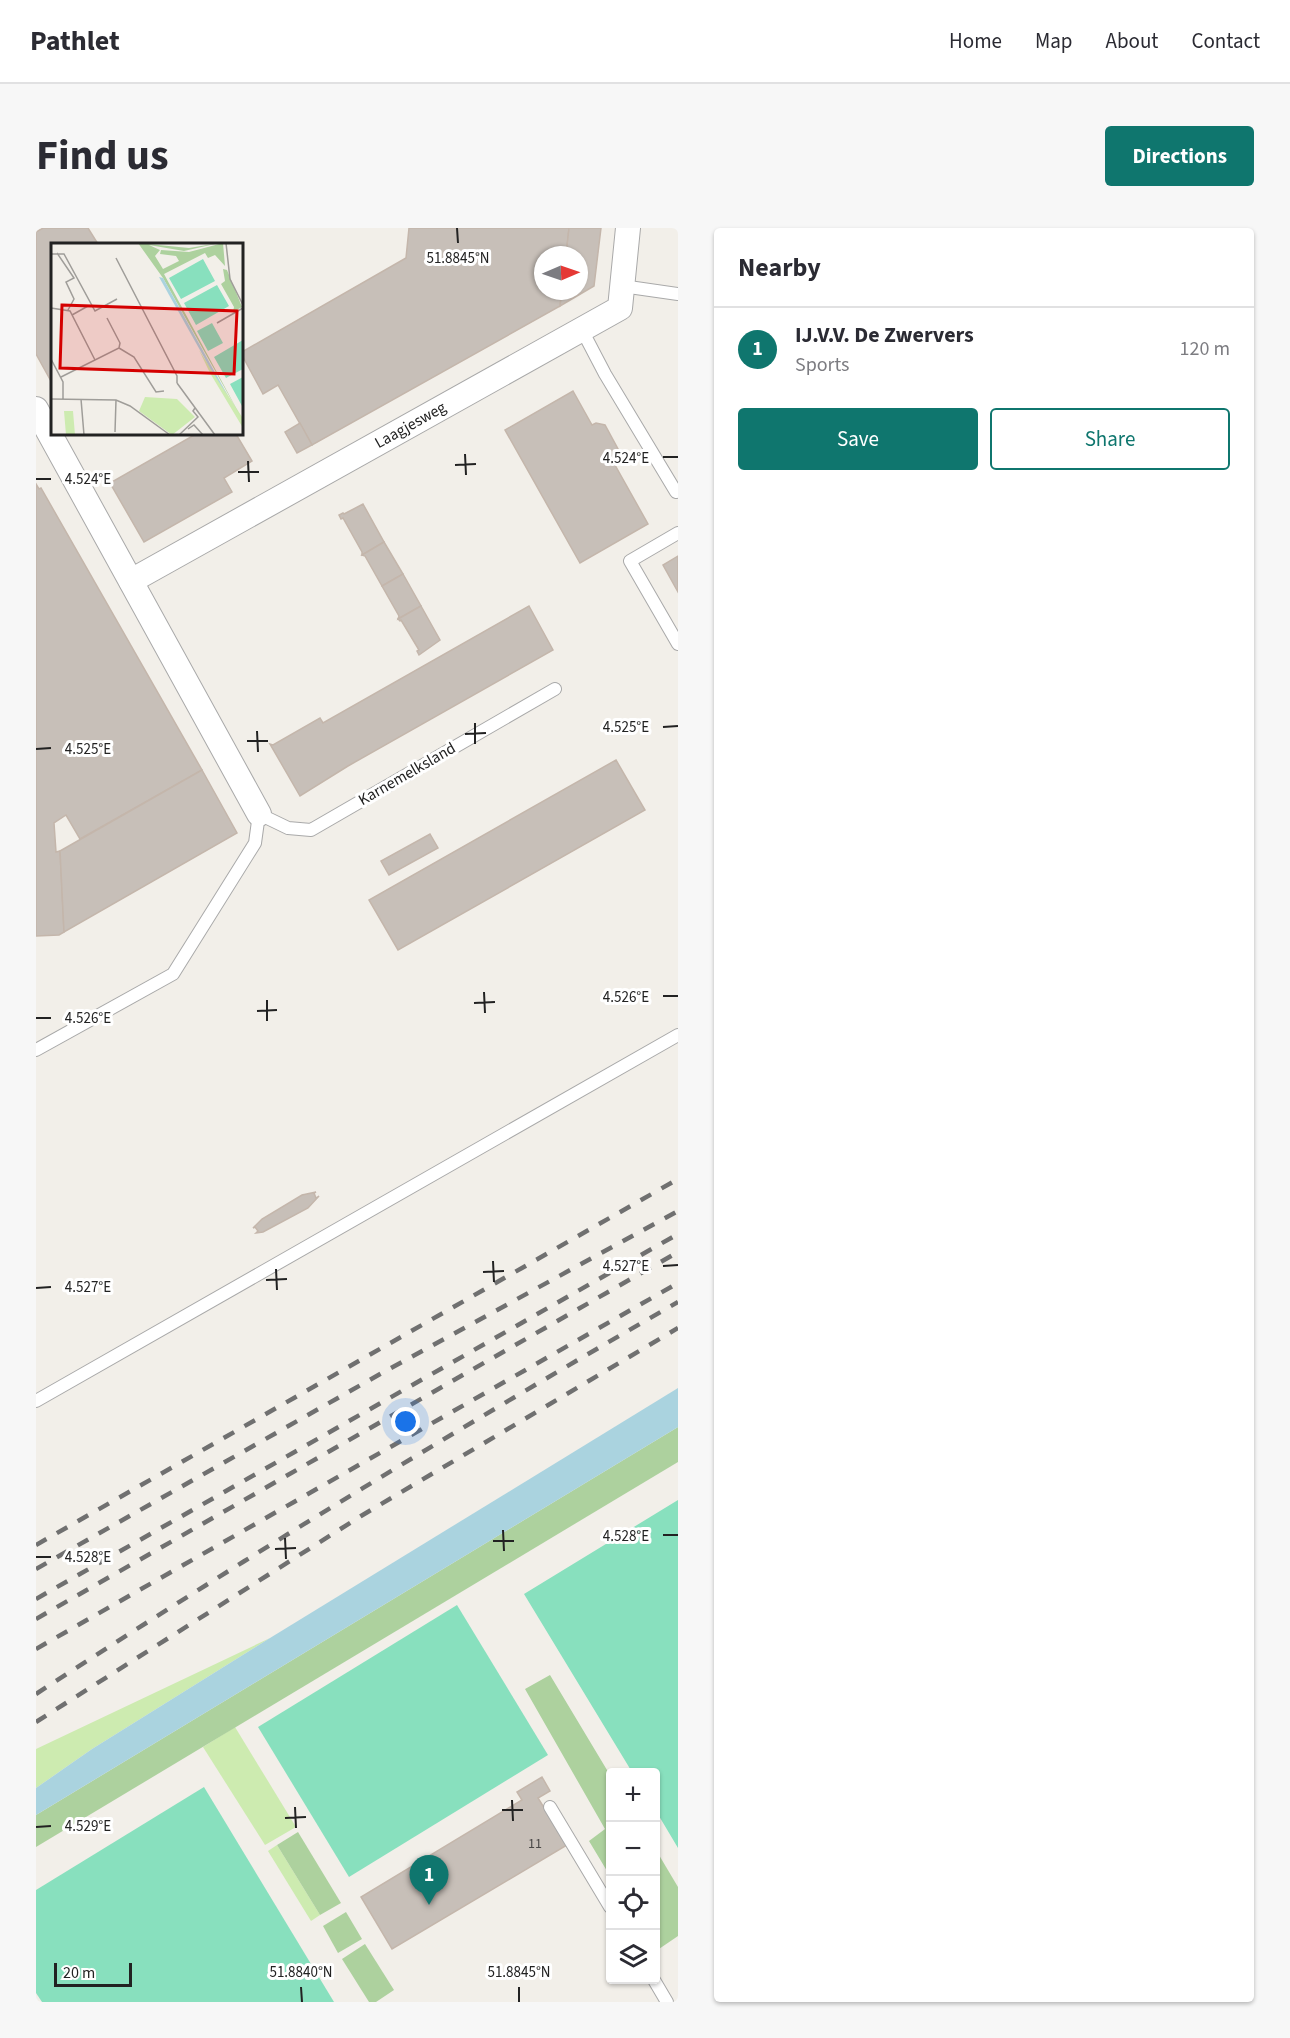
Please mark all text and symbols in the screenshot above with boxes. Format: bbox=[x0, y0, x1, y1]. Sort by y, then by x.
text: Pathlet bbox=[30, 21, 120, 61]
text: Home bbox=[949, 26, 1002, 56]
text: Map bbox=[1035, 26, 1073, 56]
text: About bbox=[1106, 26, 1158, 56]
text: Contact bbox=[1191, 26, 1260, 56]
text: Find us bbox=[36, 126, 169, 186]
button: Directions bbox=[1105, 126, 1254, 186]
inset map bbox=[51, 243, 243, 435]
north arrow bbox=[534, 246, 588, 300]
text: 51.8845°N bbox=[426, 248, 490, 269]
text: Nearby bbox=[738, 249, 821, 286]
text: IJ.V.V. De Zwervers bbox=[795, 319, 974, 351]
text: 1 bbox=[752, 335, 763, 363]
text: 120 m bbox=[1180, 335, 1230, 363]
text: Sports bbox=[795, 351, 850, 379]
street label: Laagjesweg bbox=[371, 396, 450, 454]
button: Save bbox=[738, 408, 978, 470]
button: Share bbox=[990, 408, 1230, 470]
text: 4.524°E bbox=[603, 448, 649, 469]
text: 4.524°E bbox=[65, 469, 111, 490]
text: 4.525°E bbox=[603, 717, 649, 738]
street label: Karnemelksland bbox=[354, 737, 460, 811]
text: 4.525°E bbox=[65, 739, 111, 760]
text: 4.526°E bbox=[603, 987, 649, 1008]
text: 4.526°E bbox=[65, 1008, 111, 1029]
text: 4.527°E bbox=[603, 1256, 649, 1277]
text: 4.527°E bbox=[65, 1277, 111, 1298]
your location bbox=[391, 1407, 420, 1436]
text: 4.528°E bbox=[603, 1526, 649, 1547]
text: 4.528°E bbox=[65, 1547, 111, 1568]
map controls bbox=[606, 1768, 660, 1984]
button: + bbox=[606, 1768, 660, 1822]
text: 4.529°E bbox=[65, 1816, 111, 1837]
button: − bbox=[606, 1822, 660, 1876]
house number: 11 bbox=[528, 1834, 542, 1854]
pin: 1 bbox=[410, 1856, 448, 1905]
button: locate bbox=[606, 1876, 660, 1930]
button: layers bbox=[606, 1930, 660, 1984]
scale bar bbox=[54, 1960, 132, 1988]
text: 20 m bbox=[63, 1962, 95, 1984]
text: 51.8840°N bbox=[269, 1962, 333, 1983]
text: 51.8845°N bbox=[487, 1962, 551, 1983]

